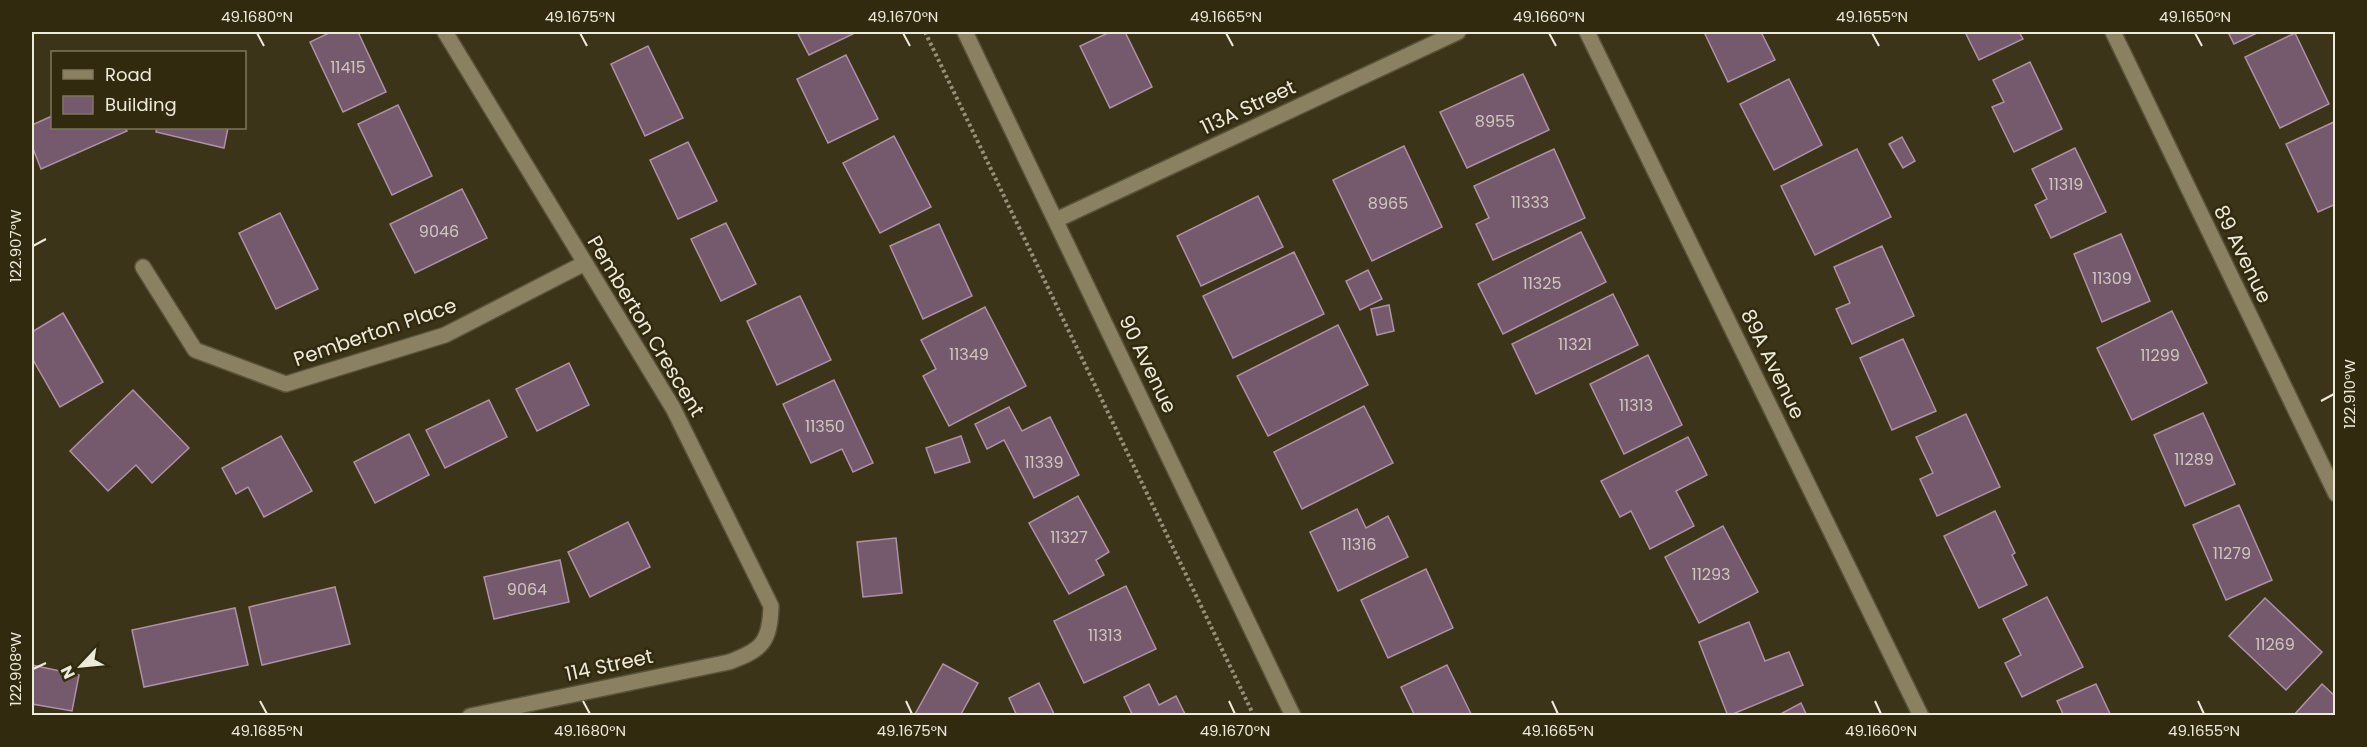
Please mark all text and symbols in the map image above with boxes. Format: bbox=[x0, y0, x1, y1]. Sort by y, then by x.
text: 49.1680°N bbox=[221, 6, 293, 27]
text: 49.1675°N bbox=[545, 6, 615, 27]
text: 49.1670°N bbox=[868, 6, 938, 27]
text: 49.1665°N bbox=[1190, 6, 1262, 27]
text: 49.1660°N bbox=[1513, 6, 1585, 27]
text: 49.1655°N bbox=[1836, 6, 1908, 27]
text: 49.1650°N bbox=[2159, 6, 2231, 27]
legend bbox=[51, 51, 246, 129]
house number: 11415 bbox=[330, 56, 366, 79]
text: Road bbox=[105, 62, 152, 87]
street label: 113A Street bbox=[1196, 73, 1300, 141]
text: Building bbox=[105, 92, 177, 117]
house number: 8955 bbox=[1475, 110, 1515, 133]
house number: 11319 bbox=[2049, 173, 2083, 196]
house number: 11333 bbox=[1511, 191, 1549, 214]
house number: 8965 bbox=[1368, 192, 1408, 215]
street label: 89 Avenue bbox=[2207, 200, 2279, 308]
text: 122.907°W bbox=[5, 209, 26, 283]
house number: 9046 bbox=[419, 220, 459, 243]
street label: Pemberton Crescent bbox=[581, 230, 711, 422]
house number: 11309 bbox=[2092, 267, 2132, 290]
house number: 11325 bbox=[1523, 272, 1561, 295]
street label: Pemberton Place bbox=[290, 291, 460, 373]
street label: 89A Avenue bbox=[1734, 304, 1812, 424]
street label: 90 Avenue bbox=[1112, 310, 1184, 418]
house number: 11321 bbox=[1558, 333, 1592, 356]
house number: 11349 bbox=[949, 343, 989, 366]
house number: 11299 bbox=[2140, 344, 2180, 367]
text: 122.910°W bbox=[2339, 359, 2360, 429]
house number: 11313 bbox=[1619, 394, 1653, 417]
house number: 11350 bbox=[805, 415, 845, 438]
house number: 11289 bbox=[2174, 448, 2214, 471]
house number: 11339 bbox=[1024, 451, 1064, 474]
house number: 11327 bbox=[1050, 526, 1088, 549]
house number: 11316 bbox=[1342, 533, 1376, 556]
house number: 11279 bbox=[2213, 542, 2251, 565]
house number: 11293 bbox=[1692, 563, 1730, 586]
house number: 9064 bbox=[507, 578, 547, 601]
house number: 11313 bbox=[1088, 624, 1122, 647]
text: 122.908°W bbox=[5, 631, 26, 706]
house number: 11269 bbox=[2255, 633, 2295, 656]
north arrow bbox=[51, 636, 111, 696]
street label: 114 Street bbox=[562, 642, 656, 688]
text: N bbox=[55, 662, 81, 683]
text: 49.1685°N bbox=[231, 720, 303, 741]
text: 49.1680°N bbox=[554, 720, 626, 741]
text: 49.1675°N bbox=[877, 720, 947, 741]
text: 49.1670°N bbox=[1200, 720, 1270, 741]
text: 49.1665°N bbox=[1522, 720, 1594, 741]
text: 49.1660°N bbox=[1845, 720, 1917, 741]
text: 49.1655°N bbox=[2168, 720, 2240, 741]

